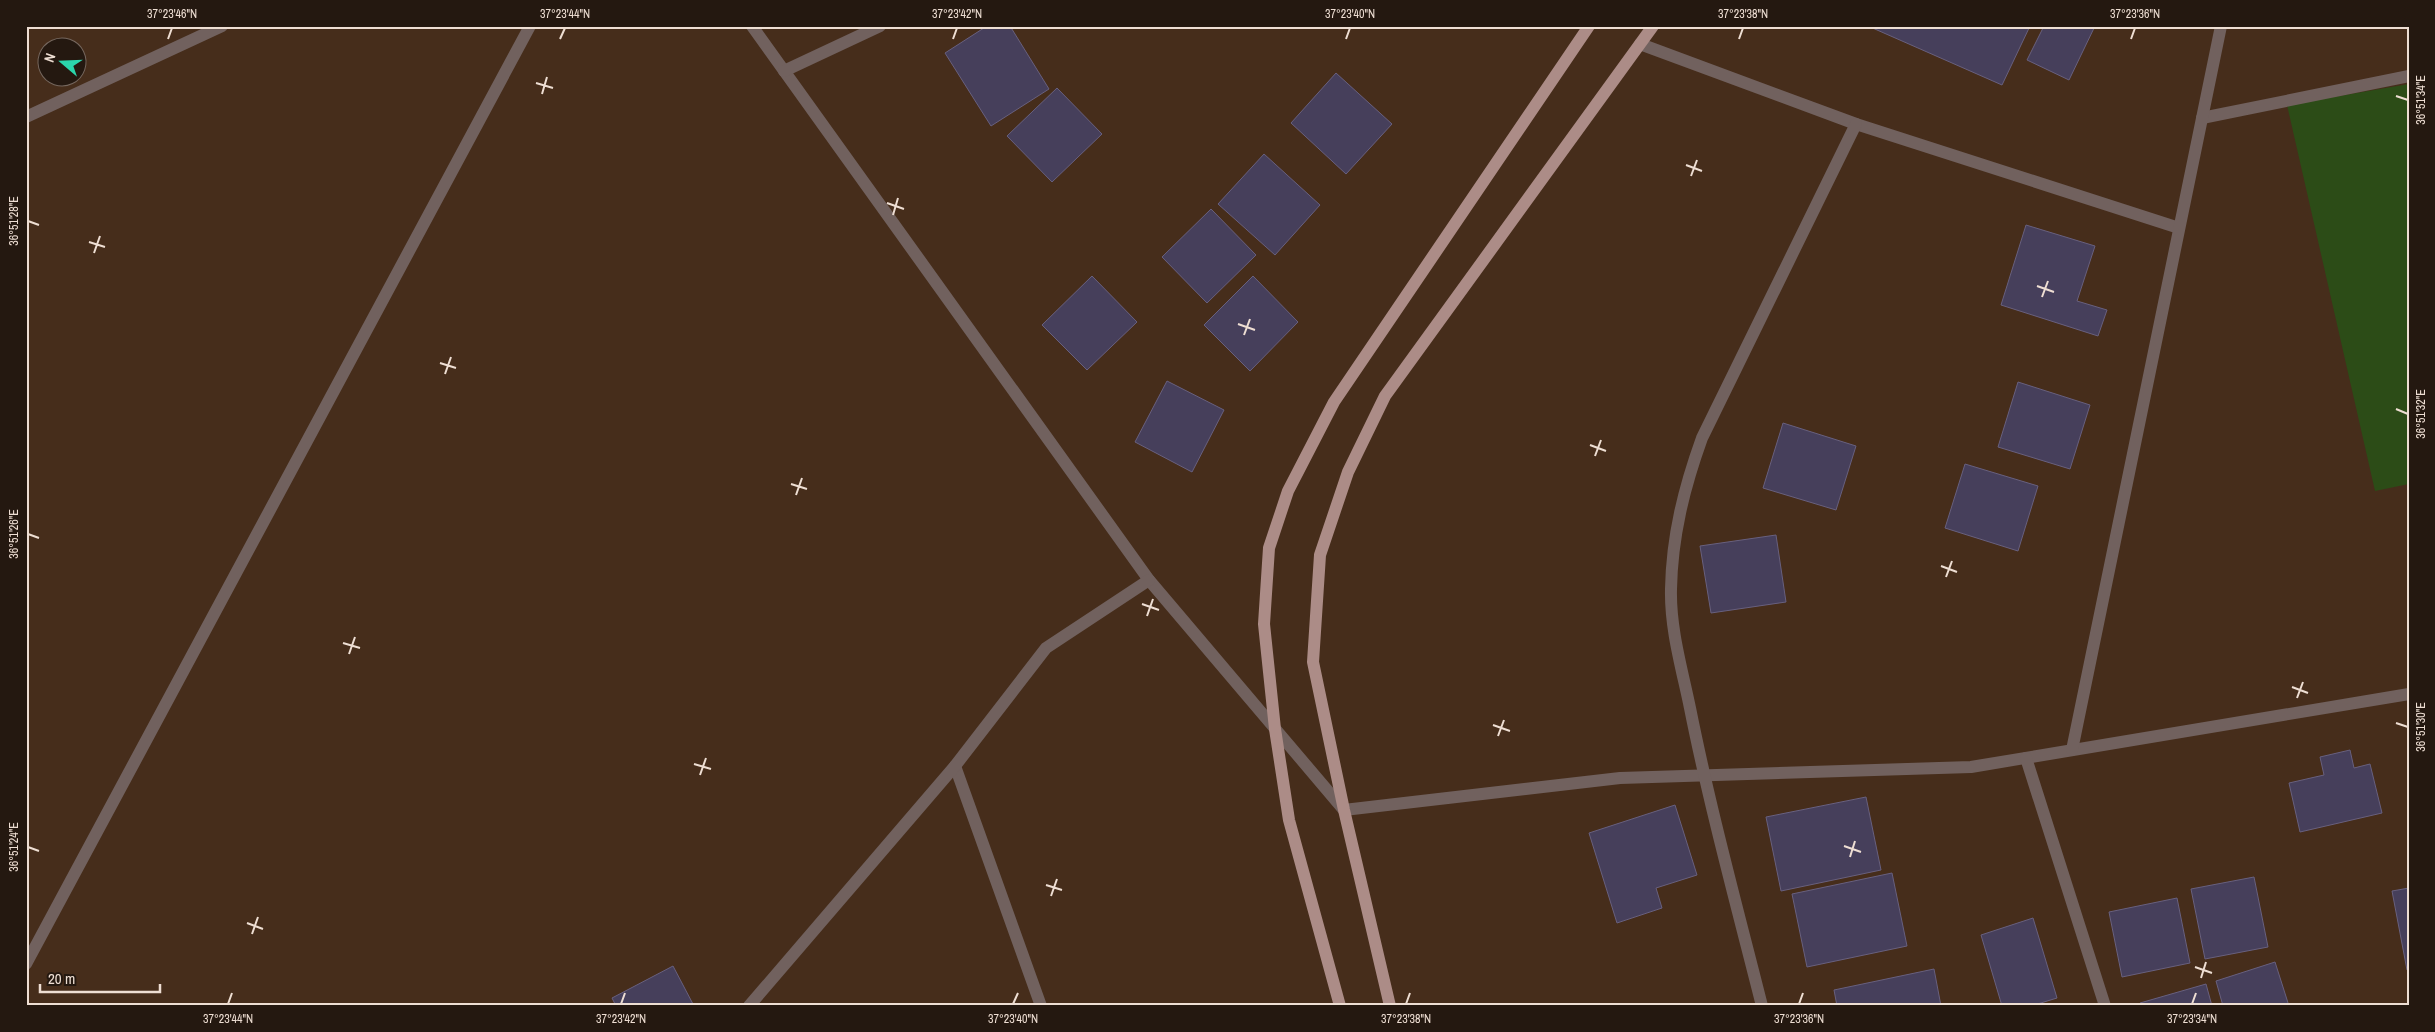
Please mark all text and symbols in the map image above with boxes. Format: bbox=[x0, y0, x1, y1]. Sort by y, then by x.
text: 37°23'46"N bbox=[147, 6, 197, 22]
text: 37°23'44"N bbox=[540, 6, 590, 22]
text: 37°23'42"N bbox=[932, 6, 982, 22]
text: 37°23'40"N bbox=[1325, 6, 1375, 22]
text: 37°23'38"N bbox=[1718, 6, 1768, 22]
text: 37°23'36"N bbox=[2110, 6, 2160, 22]
north arrow bbox=[38, 38, 88, 88]
text: N bbox=[40, 51, 60, 65]
text: 36°51'34"E bbox=[2413, 75, 2429, 125]
text: 36°51'28"E bbox=[6, 196, 22, 246]
text: 36°51'32"E bbox=[2413, 389, 2429, 439]
text: 36°51'26"E bbox=[6, 509, 22, 559]
text: 36°51'30"E bbox=[2413, 702, 2429, 752]
text: 36°51'24"E bbox=[6, 822, 22, 872]
scale bar bbox=[40, 962, 160, 994]
text: 20 m bbox=[48, 968, 75, 989]
text: 37°23'44"N bbox=[203, 1011, 253, 1027]
text: 37°23'42"N bbox=[596, 1011, 646, 1027]
text: 37°23'40"N bbox=[988, 1011, 1038, 1027]
text: 37°23'38"N bbox=[1381, 1011, 1431, 1027]
text: 37°23'36"N bbox=[1774, 1011, 1824, 1027]
text: 37°23'34"N bbox=[2167, 1011, 2217, 1027]

